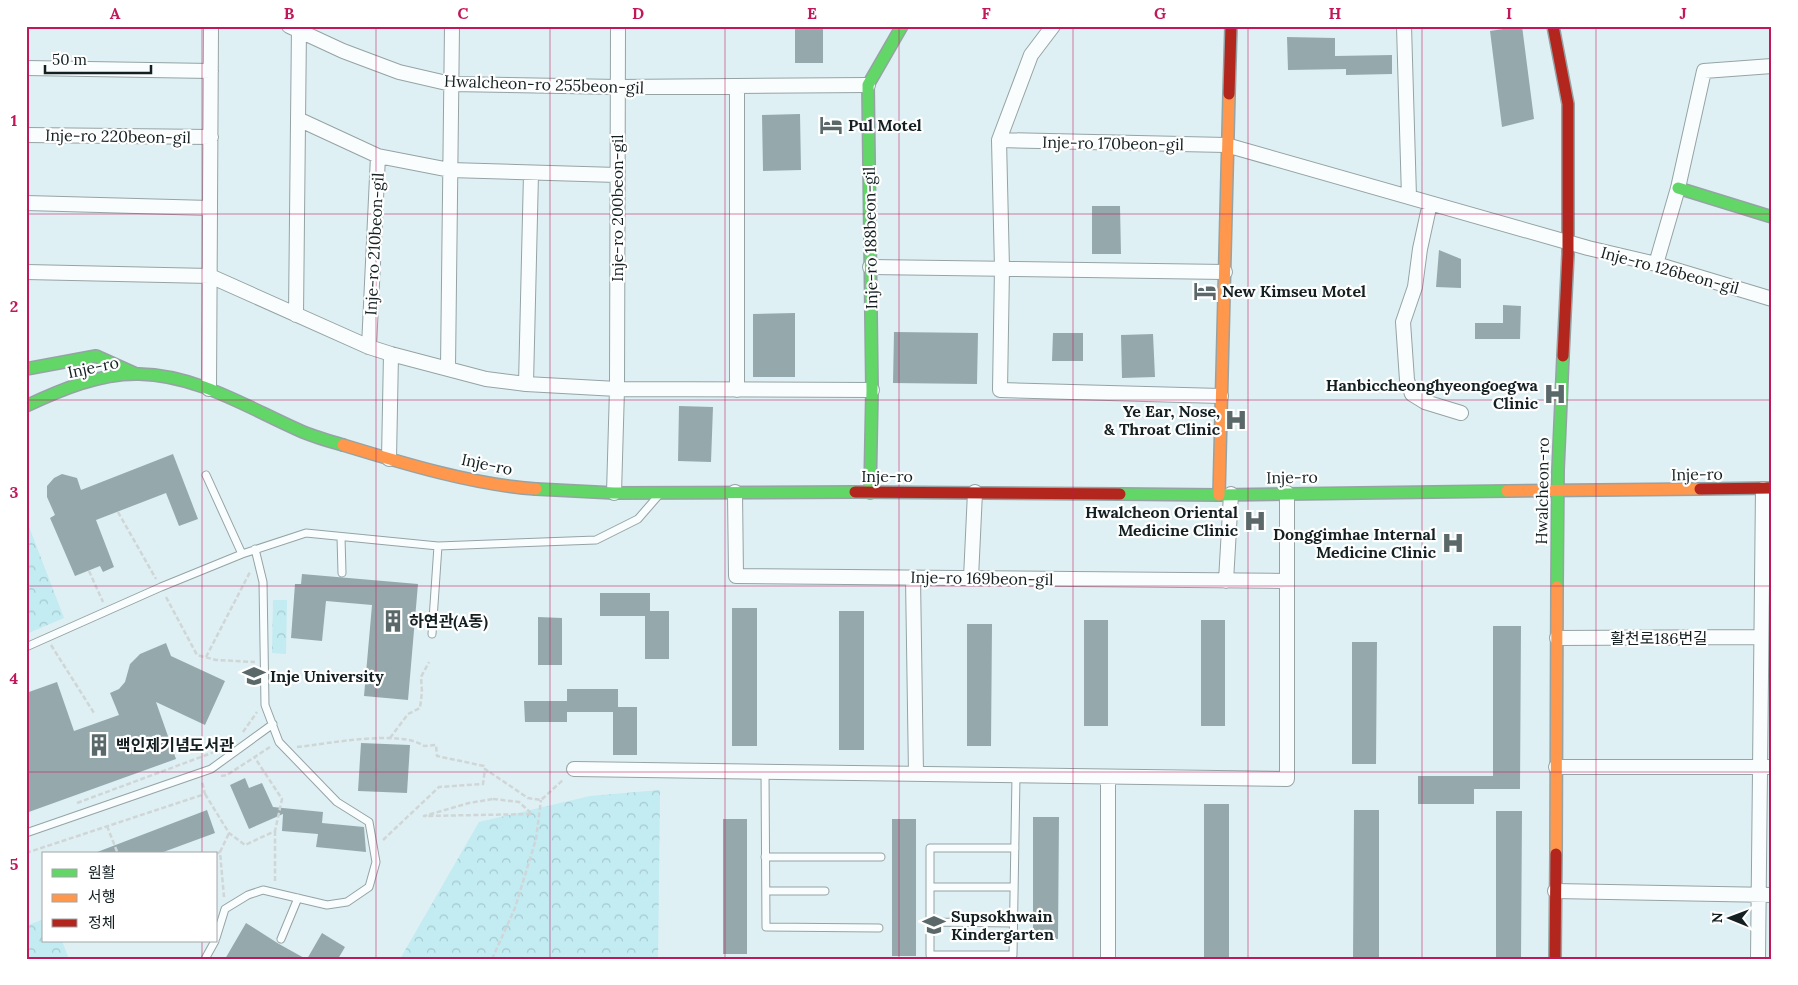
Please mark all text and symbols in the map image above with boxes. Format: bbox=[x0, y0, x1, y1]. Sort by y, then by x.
text: A bbox=[110, 3, 121, 23]
text: B bbox=[284, 3, 295, 23]
text: C bbox=[457, 3, 469, 23]
text: D bbox=[632, 3, 644, 23]
text: E bbox=[807, 3, 817, 23]
text: F bbox=[981, 3, 991, 23]
text: G bbox=[1154, 3, 1166, 23]
text: H bbox=[1329, 3, 1342, 23]
text: I bbox=[1506, 3, 1512, 23]
text: J bbox=[1679, 3, 1687, 23]
scale bar bbox=[45, 42, 151, 74]
text: 50 m bbox=[52, 50, 87, 69]
street label: Hwalcheon-ro 255beon-gil bbox=[444, 71, 644, 97]
text: 1 bbox=[11, 110, 17, 130]
hotel icon: Pul Motel bbox=[818, 112, 844, 138]
place label: Pul Motel bbox=[848, 115, 922, 135]
street label: Inje-ro 220beon-gil bbox=[45, 125, 191, 147]
street label: Inje-ro 170beon-gil bbox=[1042, 132, 1184, 154]
street label: Inje-ro 200beon-gil bbox=[607, 134, 627, 282]
street label: Inje-ro 188beon-gil bbox=[859, 167, 881, 309]
street label: Inje-ro 210beon-gil bbox=[360, 172, 388, 316]
street label: Inje-ro 126beon-gil bbox=[1599, 242, 1741, 298]
hotel icon: New Kimseu Motel bbox=[1192, 278, 1218, 304]
place label: New Kimseu Motel bbox=[1222, 281, 1366, 301]
text: 2 bbox=[10, 296, 18, 316]
street label: Inje-ro bbox=[66, 352, 120, 382]
place label: Hanbiccheonghyeongoegwa Clinic bbox=[1326, 375, 1539, 413]
hospital icon: Hanbiccheonghyeongoegwa Clinic bbox=[1542, 381, 1568, 407]
place label: Ye Ear, Nose, & Throat Clinic bbox=[1104, 401, 1221, 439]
hospital icon: Ye Ear, Nose, & Throat Clinic bbox=[1223, 407, 1249, 433]
street label: Hwalcheon-ro bbox=[1531, 437, 1553, 545]
street label: Inje-ro bbox=[460, 449, 514, 479]
street label: Inje-ro bbox=[1671, 464, 1723, 484]
street label: Inje-ro bbox=[861, 466, 913, 486]
street label: Inje-ro bbox=[1266, 467, 1318, 487]
text: 3 bbox=[10, 482, 19, 502]
place label: Hwalcheon Oriental Medicine Clinic bbox=[1085, 502, 1239, 540]
hospital icon: Hwalcheon Oriental Medicine Clinic bbox=[1242, 508, 1268, 534]
place label: Donggimhae Internal Medicine Clinic bbox=[1273, 524, 1437, 562]
hospital icon: Donggimhae Internal Medicine Clinic bbox=[1440, 530, 1466, 556]
street label: Inje-ro 169beon-gil bbox=[910, 567, 1054, 589]
building icon: 하연관(A동) bbox=[380, 608, 406, 634]
place label: 하연관(A동) bbox=[409, 611, 488, 632]
street label: 활천로186번길 bbox=[1610, 628, 1708, 648]
school or university icon: Inje University bbox=[241, 663, 267, 689]
place label: Inje University bbox=[270, 666, 384, 686]
text: 4 bbox=[10, 668, 19, 688]
building icon: 백인제기념도서관 bbox=[86, 732, 112, 758]
place label: 백인제기념도서관 bbox=[116, 735, 234, 755]
legend bbox=[42, 852, 218, 942]
text: 5 bbox=[10, 854, 19, 874]
text: 원활 bbox=[88, 863, 116, 882]
text: 서행 bbox=[88, 887, 116, 906]
north arrow bbox=[1706, 892, 1756, 942]
place label: Supsokhwain Kindergarten bbox=[951, 906, 1054, 944]
school or university icon: Supsokhwain Kindergarten bbox=[921, 912, 947, 938]
text: N bbox=[1708, 912, 1726, 923]
text: 정체 bbox=[88, 913, 116, 932]

